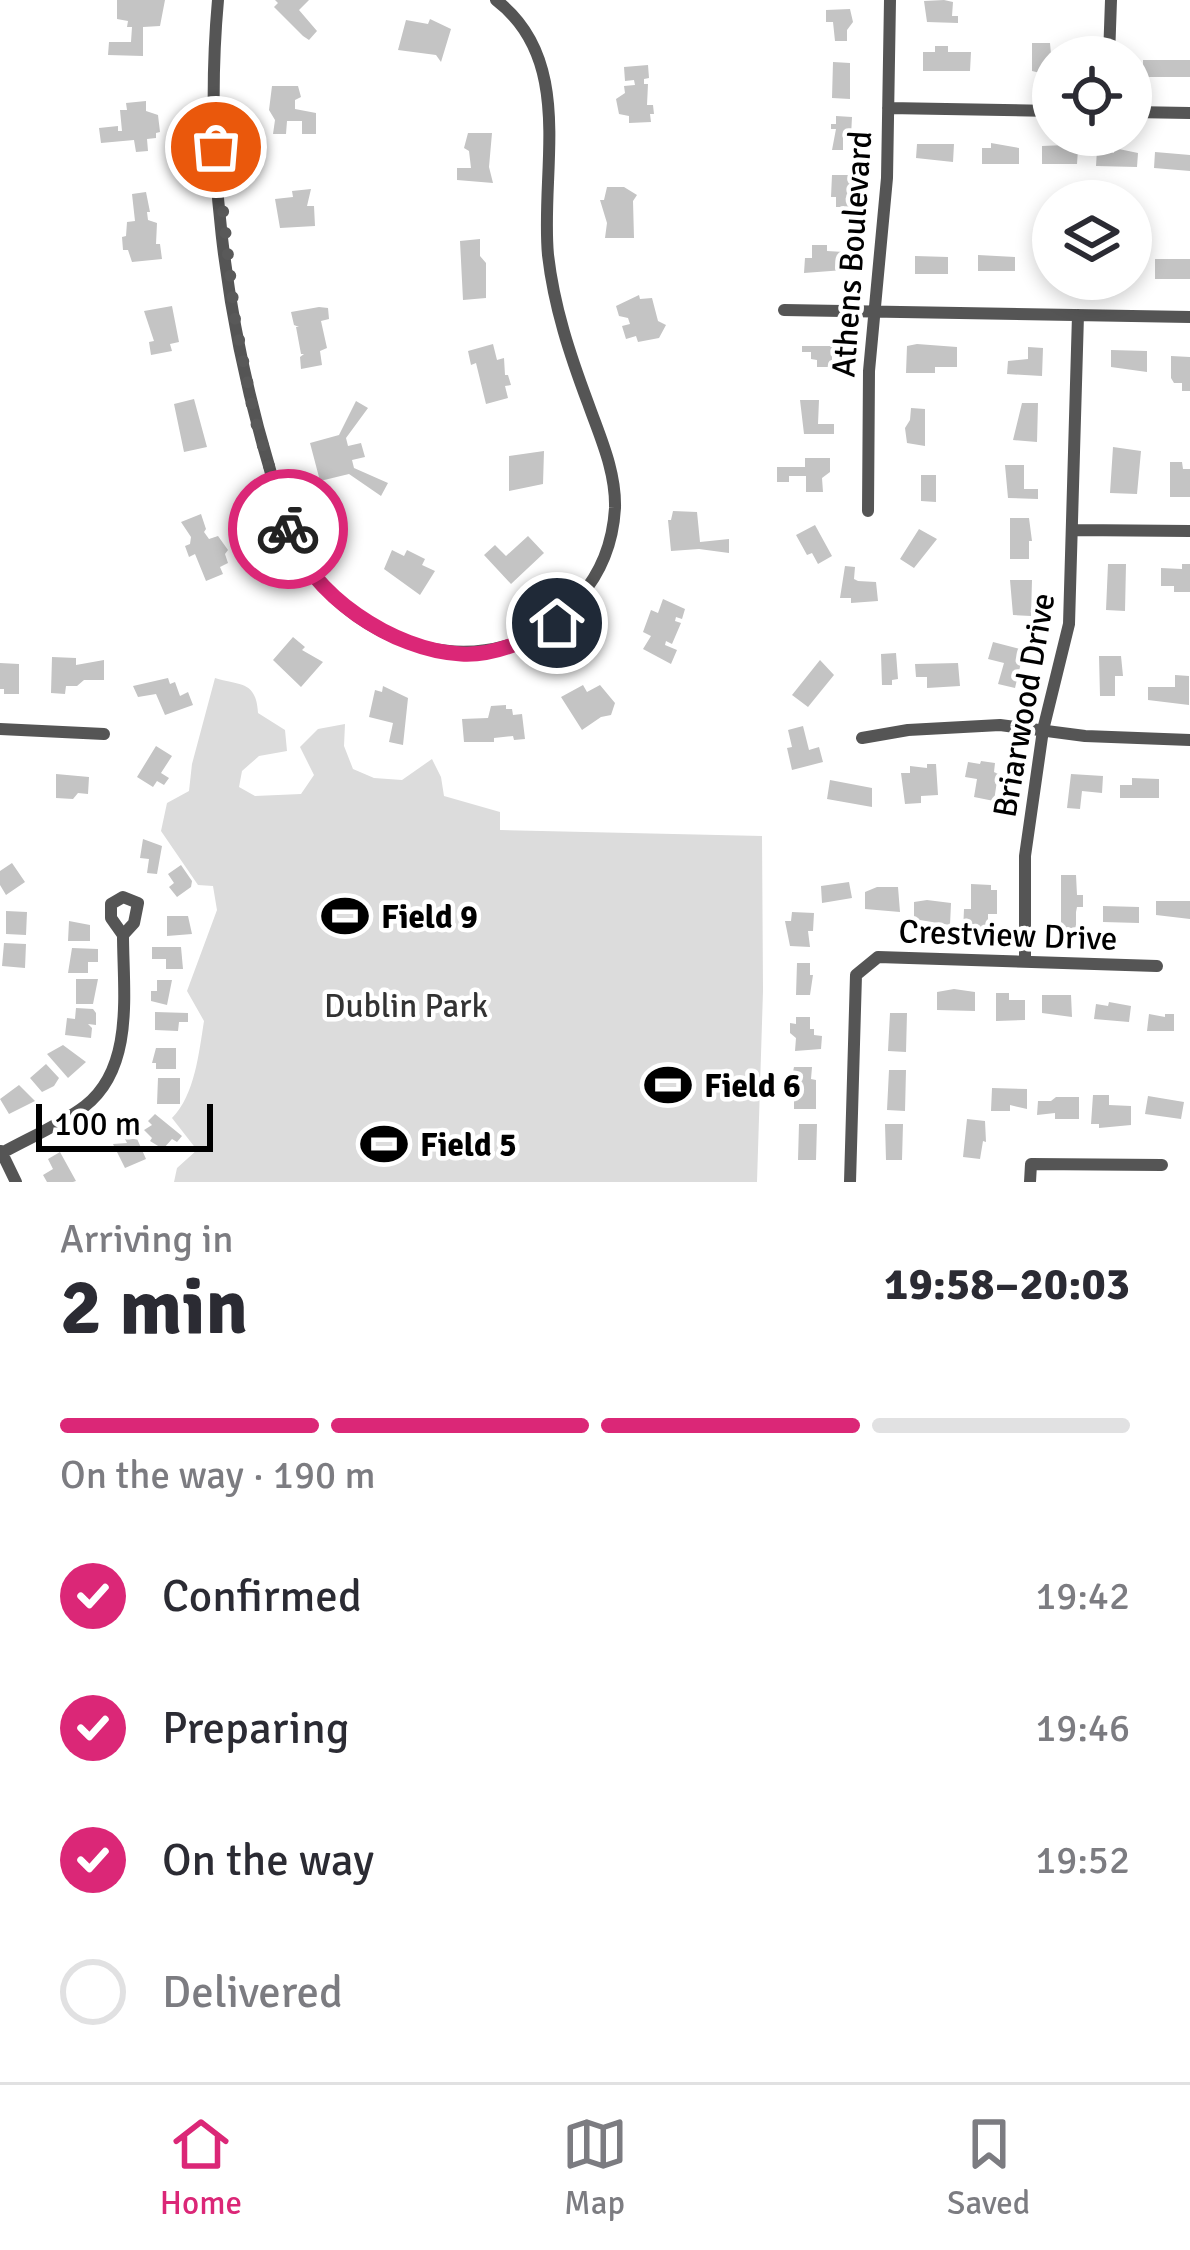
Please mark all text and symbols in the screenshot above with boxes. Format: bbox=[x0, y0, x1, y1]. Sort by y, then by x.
map controls bbox=[1032, 36, 1152, 300]
button: locate bbox=[1032, 36, 1152, 156]
pin bbox=[165, 96, 267, 198]
icon: bag bbox=[183, 114, 249, 180]
street label: Athens Boulevard bbox=[823, 129, 882, 379]
button: layers bbox=[1032, 180, 1152, 300]
courier bbox=[228, 469, 348, 589]
icon: bike bbox=[255, 496, 321, 562]
pin bbox=[506, 572, 608, 674]
icon: home bbox=[524, 590, 590, 656]
street label: Briarwood Drive bbox=[985, 590, 1064, 821]
sports icon: Field 9 bbox=[320, 891, 370, 941]
place label: Field 9 bbox=[381, 897, 478, 938]
street label: Crestview Drive bbox=[898, 911, 1118, 960]
park label: Dublin Park bbox=[324, 986, 488, 1027]
sports icon: Field 6 bbox=[643, 1060, 693, 1110]
place label: Field 6 bbox=[704, 1066, 801, 1107]
scale bar bbox=[36, 1098, 213, 1151]
text: 100 m bbox=[54, 1104, 141, 1145]
sports icon: Field 5 bbox=[359, 1119, 409, 1169]
place label: Field 5 bbox=[420, 1125, 517, 1166]
text: Arriving in bbox=[60, 1215, 234, 1263]
text: 19:58–20:03 bbox=[884, 1257, 1130, 1312]
text: 2 min bbox=[60, 1260, 248, 1356]
text: On the way · 190 m bbox=[60, 1451, 376, 1499]
icon: check bbox=[60, 1563, 126, 1629]
text: Confirmed bbox=[162, 1569, 362, 1624]
text: 19:42 bbox=[1035, 1572, 1130, 1620]
icon: check bbox=[60, 1695, 126, 1761]
text: Preparing bbox=[162, 1701, 350, 1756]
text: 19:46 bbox=[1035, 1704, 1130, 1752]
icon: check bbox=[60, 1827, 126, 1893]
text: On the way bbox=[162, 1833, 374, 1888]
text: 19:52 bbox=[1035, 1836, 1130, 1884]
text: Delivered bbox=[162, 1965, 343, 2020]
tab: Home bbox=[160, 2111, 242, 2224]
tab: Map bbox=[562, 2111, 628, 2224]
tab: Saved bbox=[947, 2111, 1030, 2224]

